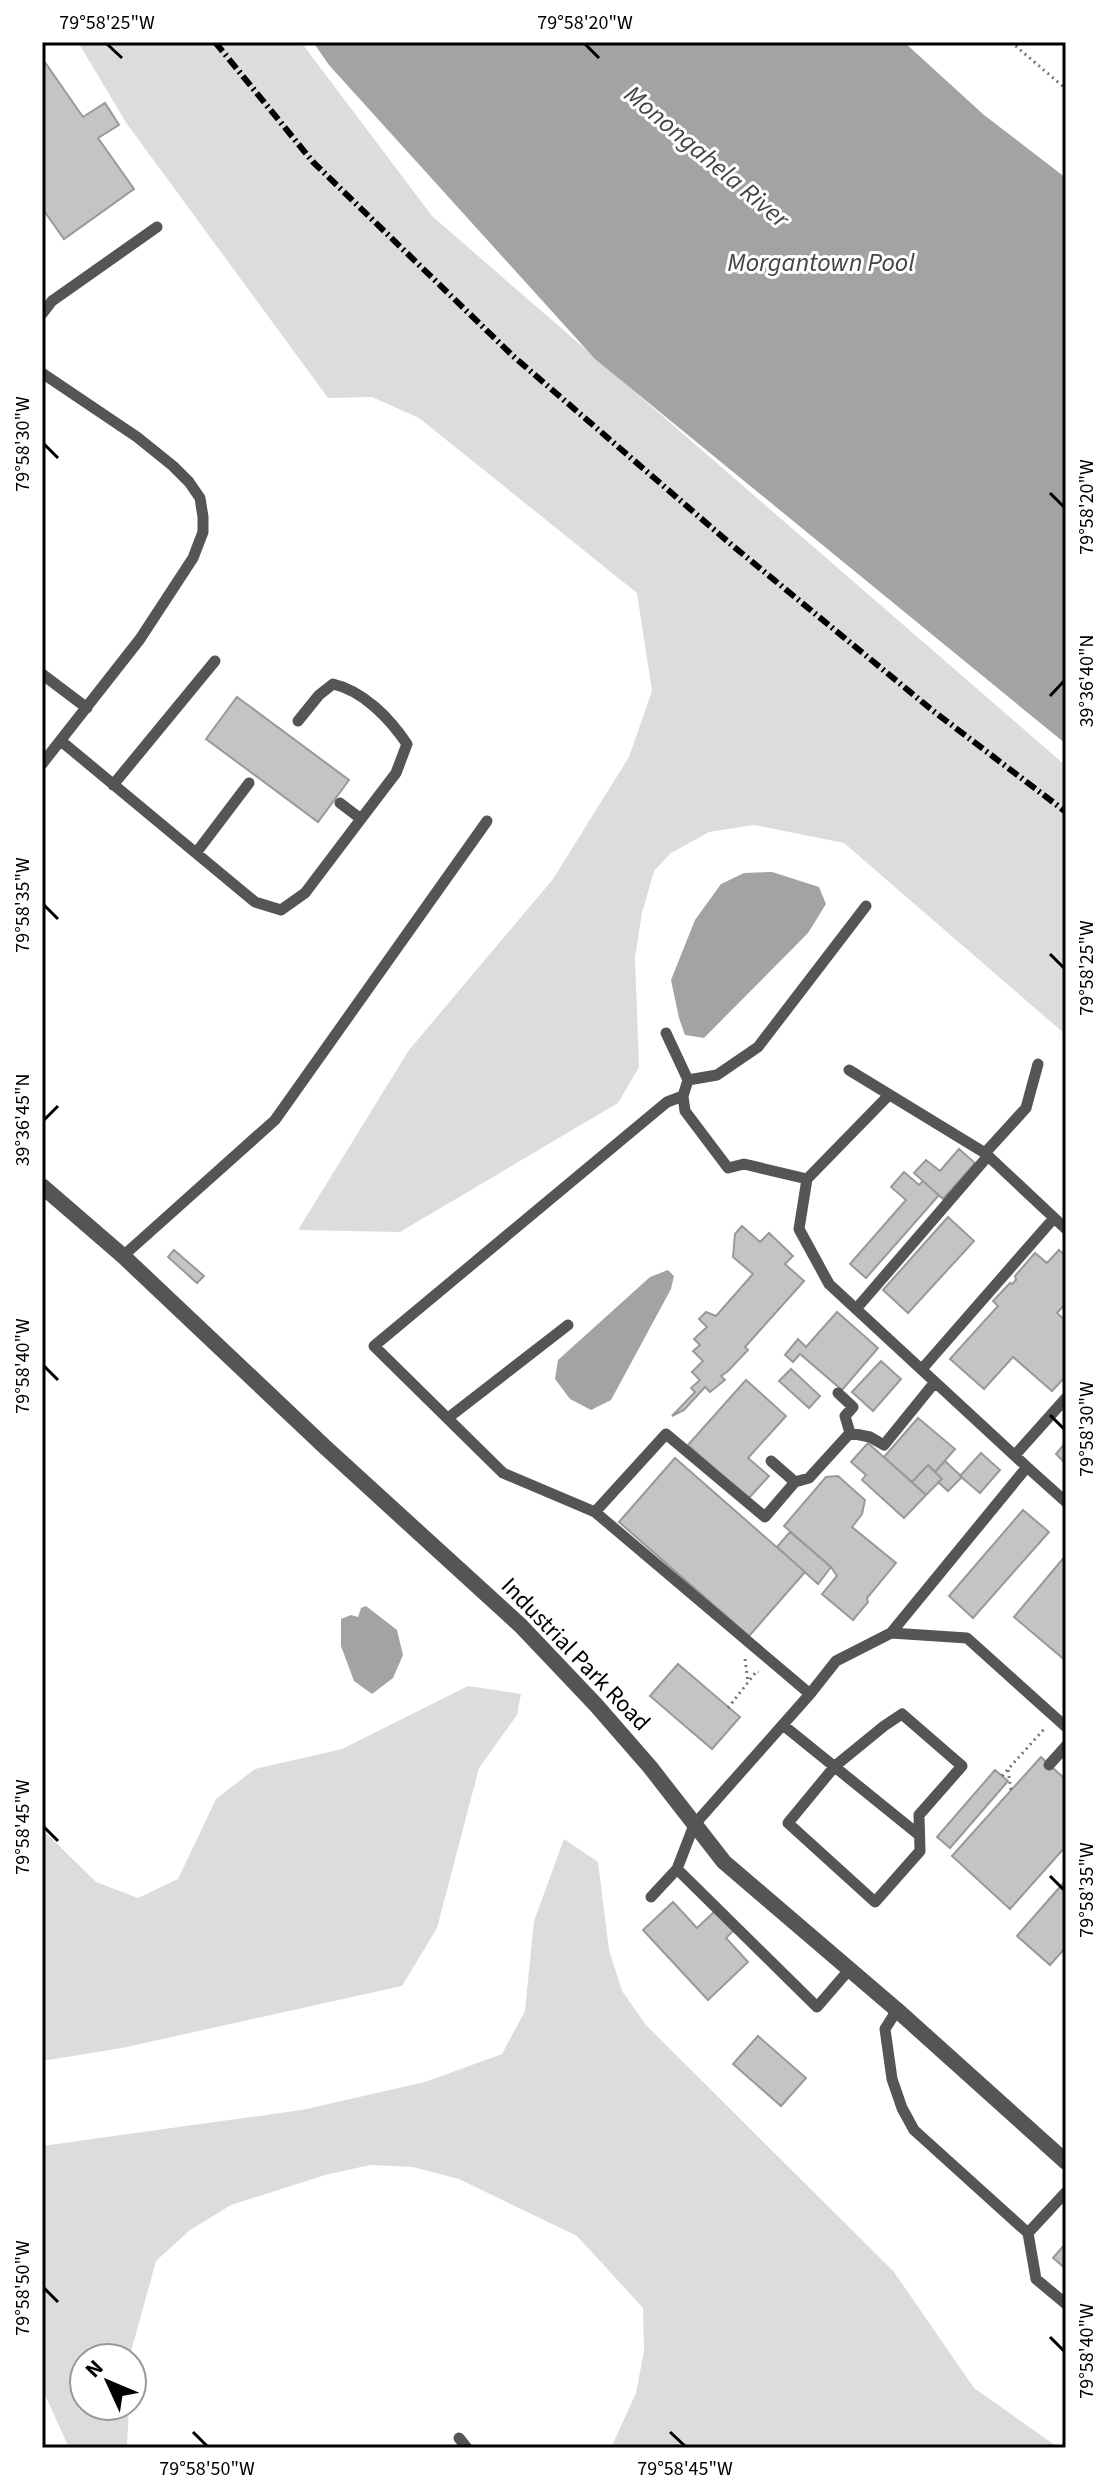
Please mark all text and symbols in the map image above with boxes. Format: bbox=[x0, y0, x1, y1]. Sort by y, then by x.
text: 79°58'25"W bbox=[59, 9, 155, 37]
text: 79°58'20"W bbox=[537, 9, 633, 37]
water label: Monongahela River bbox=[616, 76, 798, 237]
water label: Morgantown Pool bbox=[727, 244, 915, 281]
text: 79°58'30"W bbox=[9, 396, 37, 492]
text: 79°58'20"W bbox=[1073, 459, 1101, 555]
text: 39°36'40"N bbox=[1073, 635, 1101, 727]
text: 79°58'35"W bbox=[9, 857, 37, 953]
text: 79°58'25"W bbox=[1073, 920, 1101, 1016]
text: 39°36'45"N bbox=[9, 1074, 37, 1166]
text: 79°58'40"W bbox=[9, 1318, 37, 1414]
text: 79°58'30"W bbox=[1073, 1381, 1101, 1477]
street label: Industrial Park Road bbox=[493, 1570, 658, 1739]
text: 79°58'45"W bbox=[9, 1779, 37, 1875]
text: 79°58'35"W bbox=[1073, 1842, 1101, 1938]
text: 79°58'50"W bbox=[9, 2240, 37, 2336]
text: 79°58'40"W bbox=[1073, 2303, 1101, 2399]
north arrow bbox=[68, 2342, 148, 2422]
text: N bbox=[78, 2352, 111, 2385]
text: 79°58'50"W bbox=[159, 2455, 255, 2483]
text: 79°58'45"W bbox=[637, 2455, 733, 2483]

